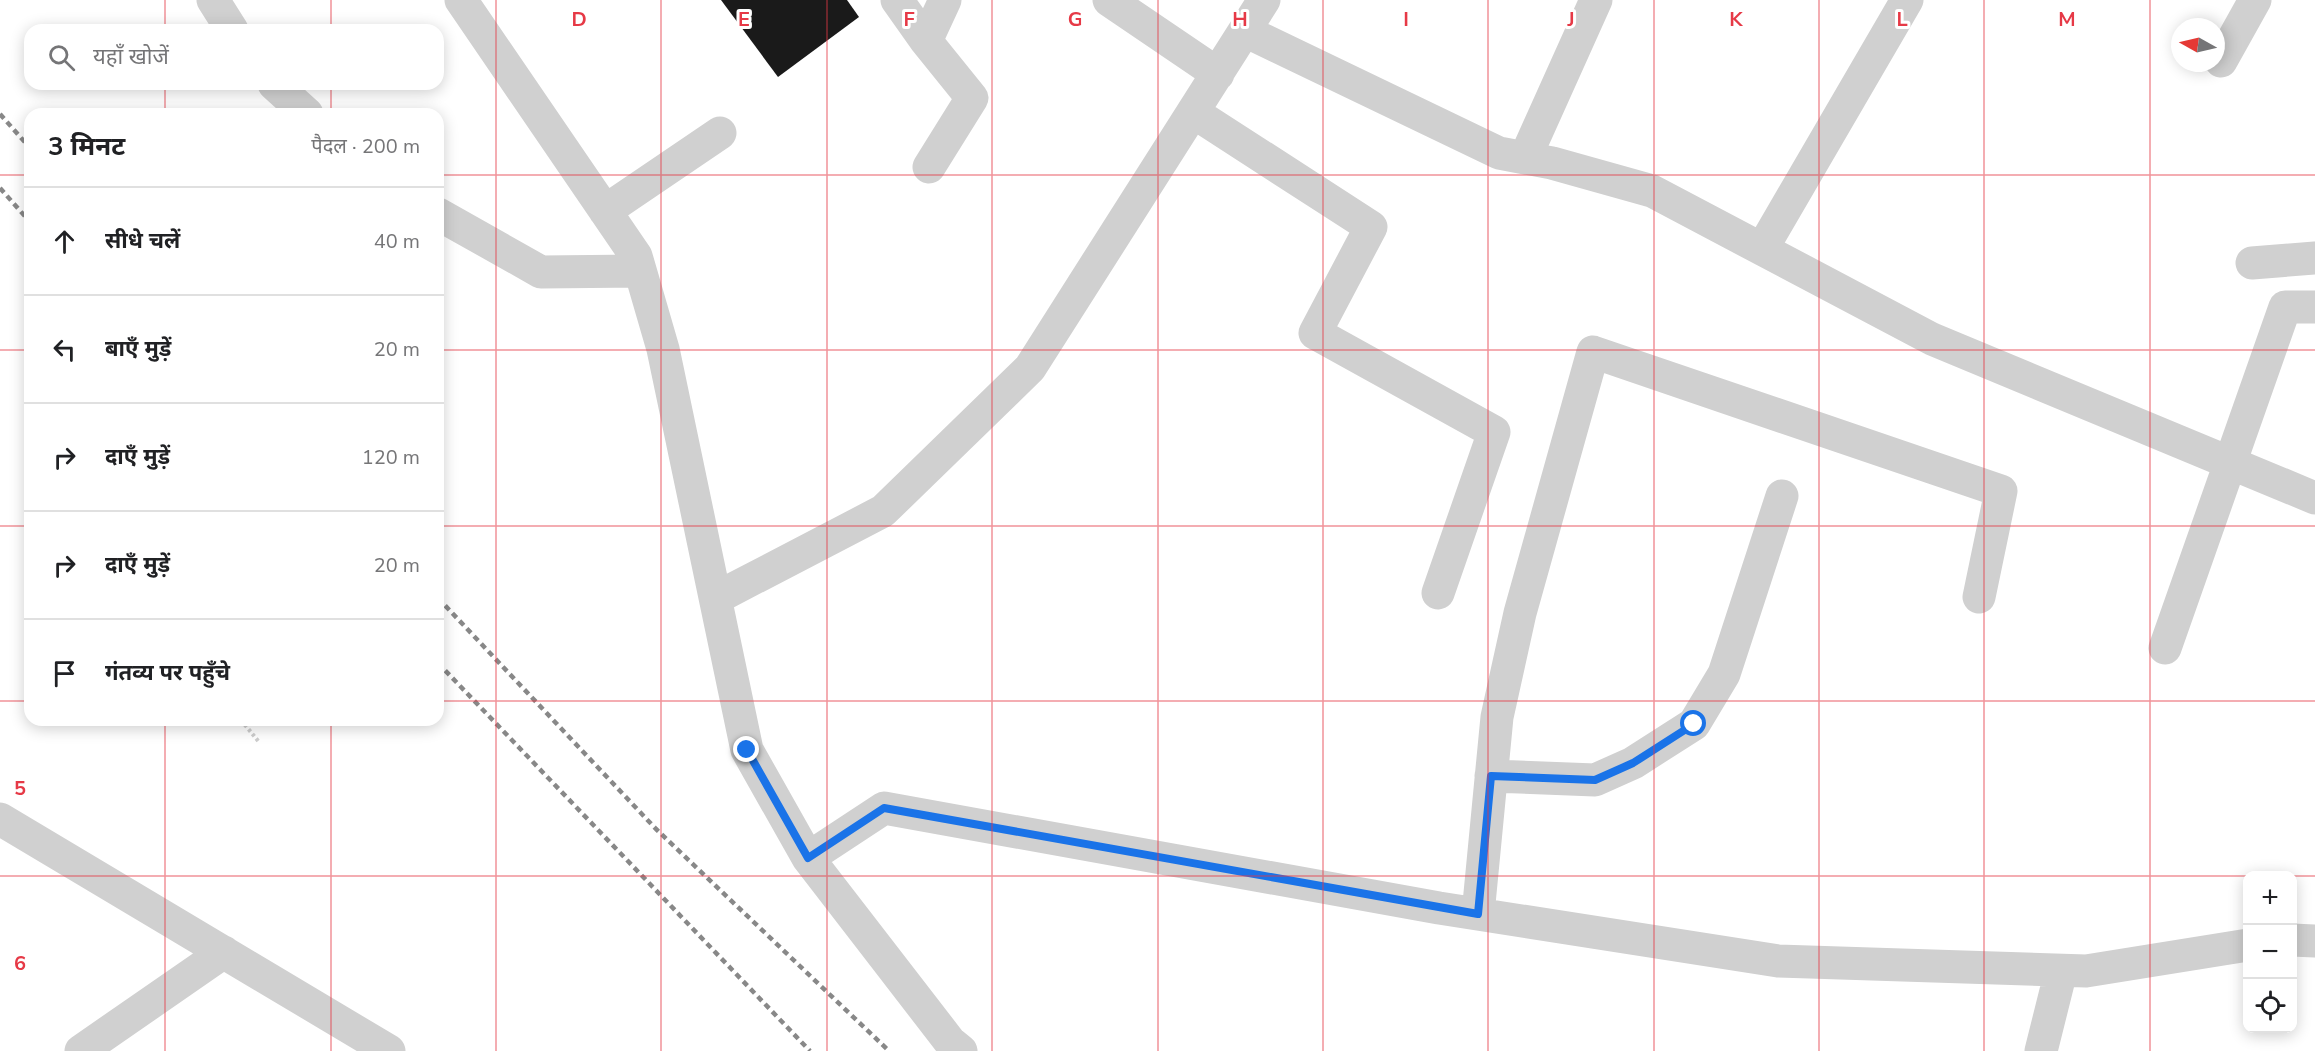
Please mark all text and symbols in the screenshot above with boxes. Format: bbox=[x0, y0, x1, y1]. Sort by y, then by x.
text: D bbox=[571, 6, 587, 33]
text: E bbox=[738, 6, 750, 33]
text: F bbox=[903, 6, 915, 33]
text: G bbox=[1068, 6, 1082, 33]
text: H bbox=[1232, 6, 1248, 33]
text: I bbox=[1403, 6, 1409, 33]
text: J bbox=[1566, 6, 1575, 33]
text: K bbox=[1729, 6, 1743, 33]
text: L bbox=[1896, 6, 1908, 33]
text: M bbox=[2058, 6, 2076, 33]
north arrow bbox=[2171, 18, 2225, 72]
search box bbox=[24, 24, 444, 90]
icon: search bbox=[45, 41, 78, 74]
text: यहाँ खोजें bbox=[93, 42, 169, 72]
text: 3 मिनट bbox=[48, 129, 125, 164]
text: पैदल · 200 m bbox=[311, 133, 420, 160]
icon: ahead bbox=[48, 225, 81, 258]
text: सीधे चलें bbox=[105, 226, 180, 256]
text: 40 m bbox=[374, 228, 420, 255]
icon: left bbox=[48, 333, 81, 366]
text: बाएँ मुड़ें bbox=[105, 334, 171, 364]
text: 20 m bbox=[374, 336, 420, 363]
icon: right bbox=[48, 441, 81, 474]
text: दाएँ मुड़ें bbox=[105, 442, 170, 472]
text: 120 m bbox=[362, 444, 420, 471]
icon: right bbox=[48, 549, 81, 582]
text: दाएँ मुड़ें bbox=[105, 550, 170, 580]
text: 20 m bbox=[374, 552, 420, 579]
icon: arrive bbox=[48, 657, 81, 690]
text: गंतव्य पर पहुँचे bbox=[105, 658, 230, 688]
route start bbox=[1680, 710, 1706, 736]
route end bbox=[733, 736, 759, 762]
text: 5 bbox=[14, 775, 26, 802]
map controls bbox=[2243, 871, 2297, 1033]
button: + bbox=[2243, 871, 2297, 925]
button: − bbox=[2243, 925, 2297, 979]
text: 6 bbox=[14, 950, 26, 977]
button: locate bbox=[2243, 979, 2297, 1033]

